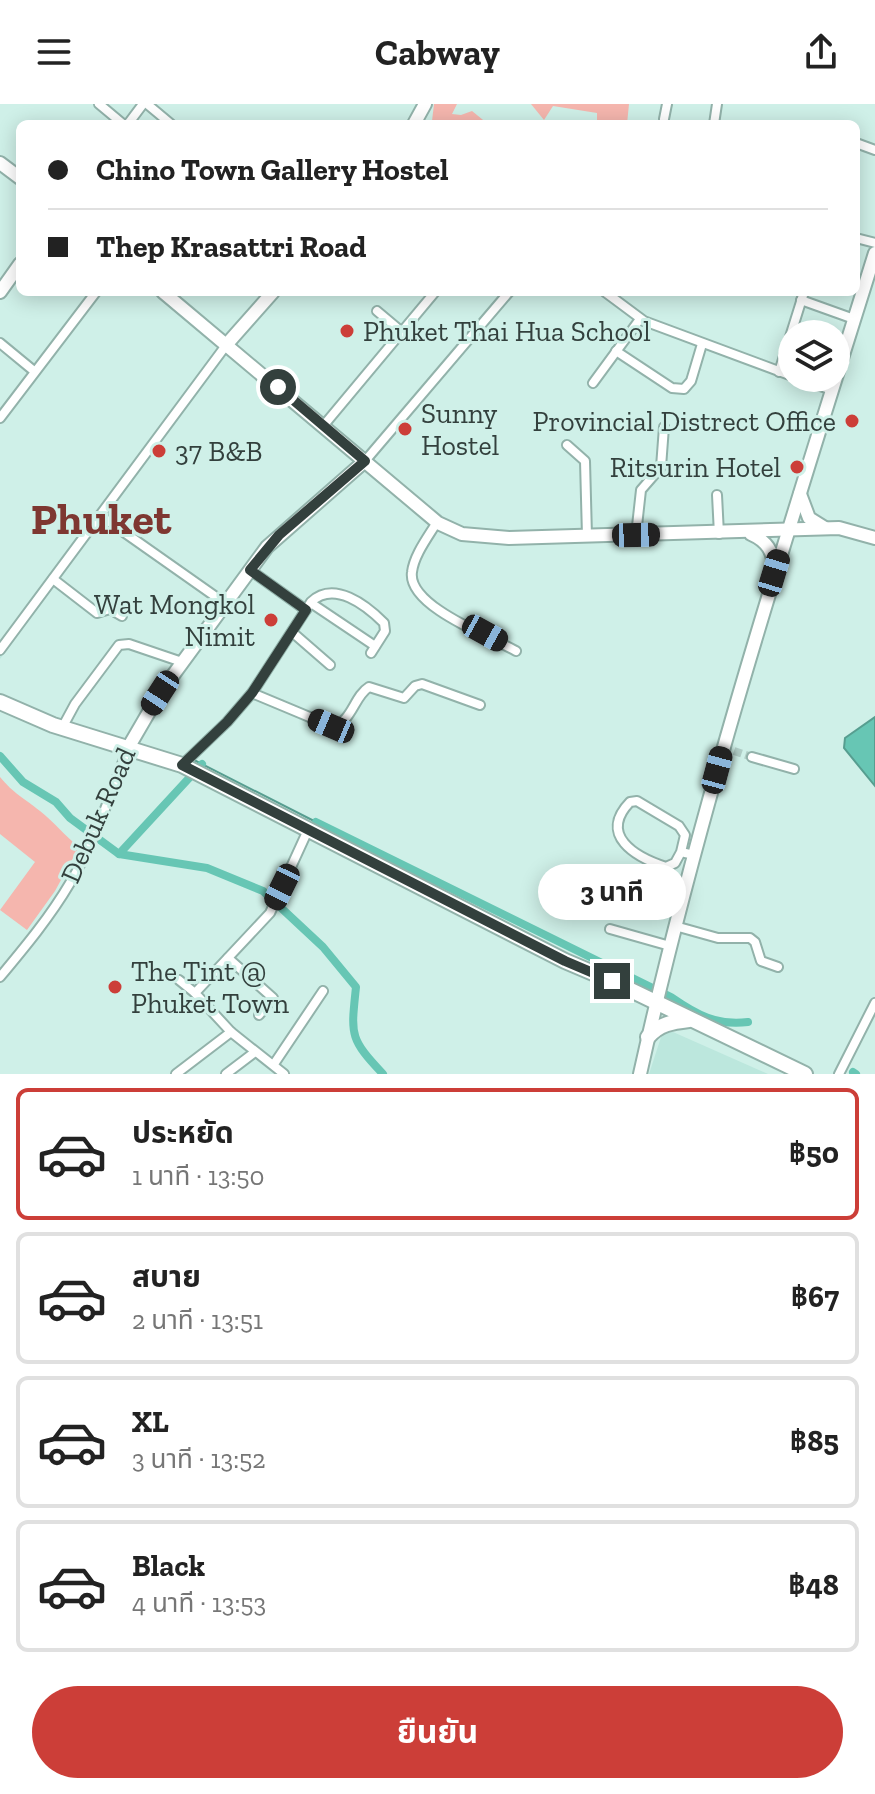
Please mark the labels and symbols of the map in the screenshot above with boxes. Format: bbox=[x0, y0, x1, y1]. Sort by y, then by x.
place label: Phuket Thai Hua School bbox=[363, 315, 651, 348]
marker: Phuket Thai Hua School bbox=[338, 322, 356, 340]
route start bbox=[260, 369, 296, 405]
place label: Sunny Hostel bbox=[421, 397, 499, 462]
place label: Provincial Distrect Office bbox=[532, 405, 836, 438]
marker: Provincial Distrect Office bbox=[843, 412, 861, 430]
marker: Sunny Hostel bbox=[396, 420, 414, 438]
place label: 37 B&B bbox=[175, 435, 263, 468]
marker: 37 B&B bbox=[150, 442, 168, 460]
place label: Ritsurin Hotel bbox=[610, 451, 781, 484]
marker: Ritsurin Hotel bbox=[788, 458, 806, 476]
district label: Phuket bbox=[31, 492, 172, 545]
car bbox=[612, 523, 660, 547]
car bbox=[756, 547, 792, 599]
place label: Wat Mongkol Nimit bbox=[94, 588, 256, 653]
marker: Wat Mongkol Nimit bbox=[262, 611, 280, 629]
car bbox=[458, 611, 512, 655]
car bbox=[137, 666, 183, 720]
car bbox=[304, 706, 358, 746]
street label: Debuk Road bbox=[54, 742, 142, 888]
car bbox=[699, 744, 735, 796]
car bbox=[261, 860, 303, 914]
callout: 3 นาที bbox=[538, 865, 686, 921]
place label: The Tint @ Phuket Town bbox=[131, 955, 289, 1020]
route end bbox=[594, 963, 630, 999]
marker: The Tint @ Phuket Town bbox=[106, 978, 124, 996]

